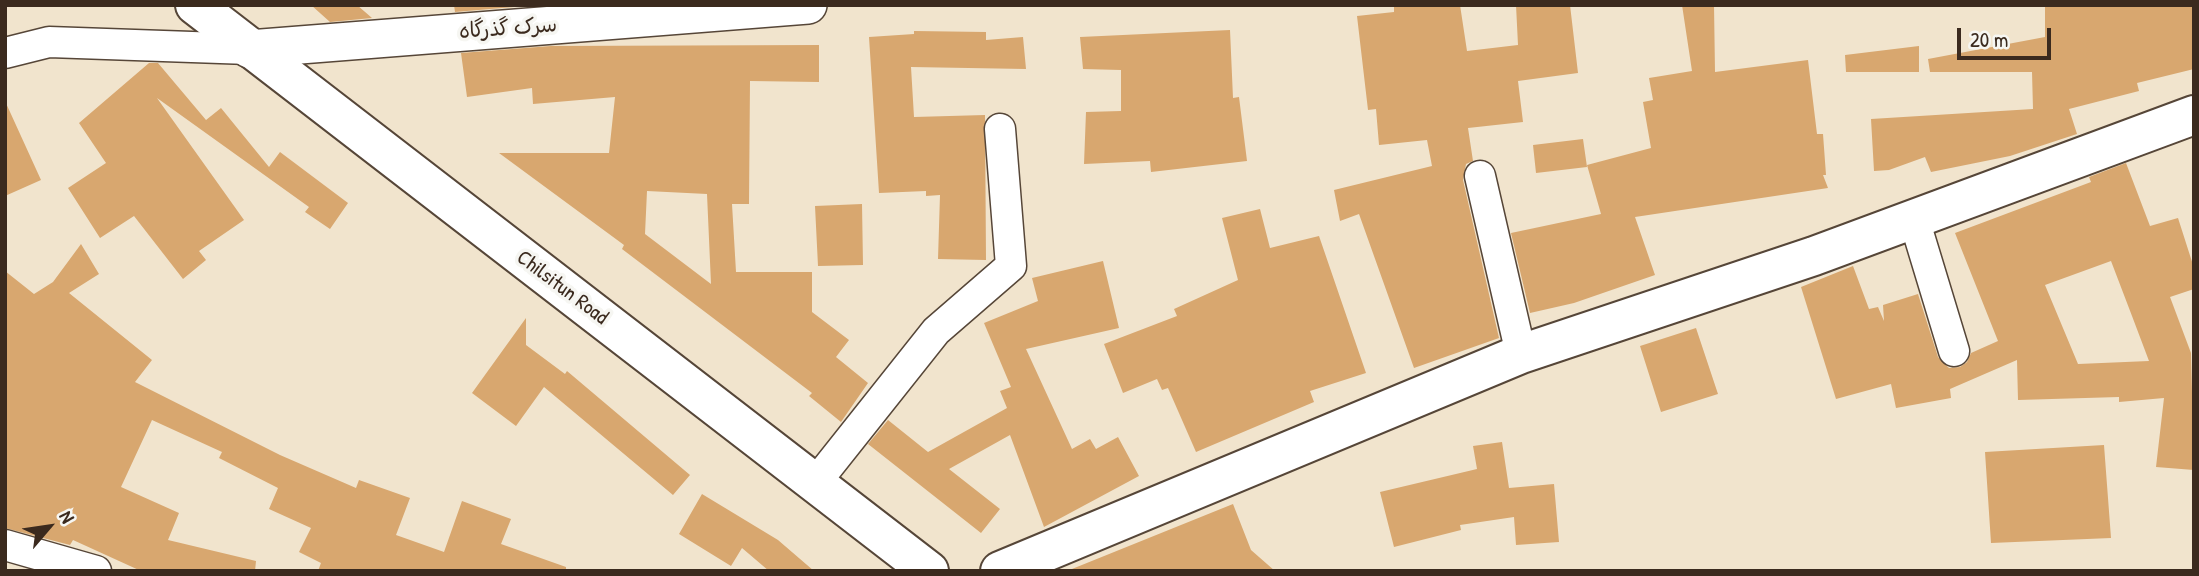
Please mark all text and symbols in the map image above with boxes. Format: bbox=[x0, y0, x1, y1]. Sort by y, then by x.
street label: سرک گذرگاه bbox=[458, 13, 558, 45]
scale bar bbox=[1961, 14, 2056, 58]
text: 20 m bbox=[1970, 25, 2008, 54]
street label: Chilsitun Road bbox=[511, 246, 613, 330]
north arrow bbox=[14, 492, 84, 562]
text: N bbox=[54, 506, 81, 528]

